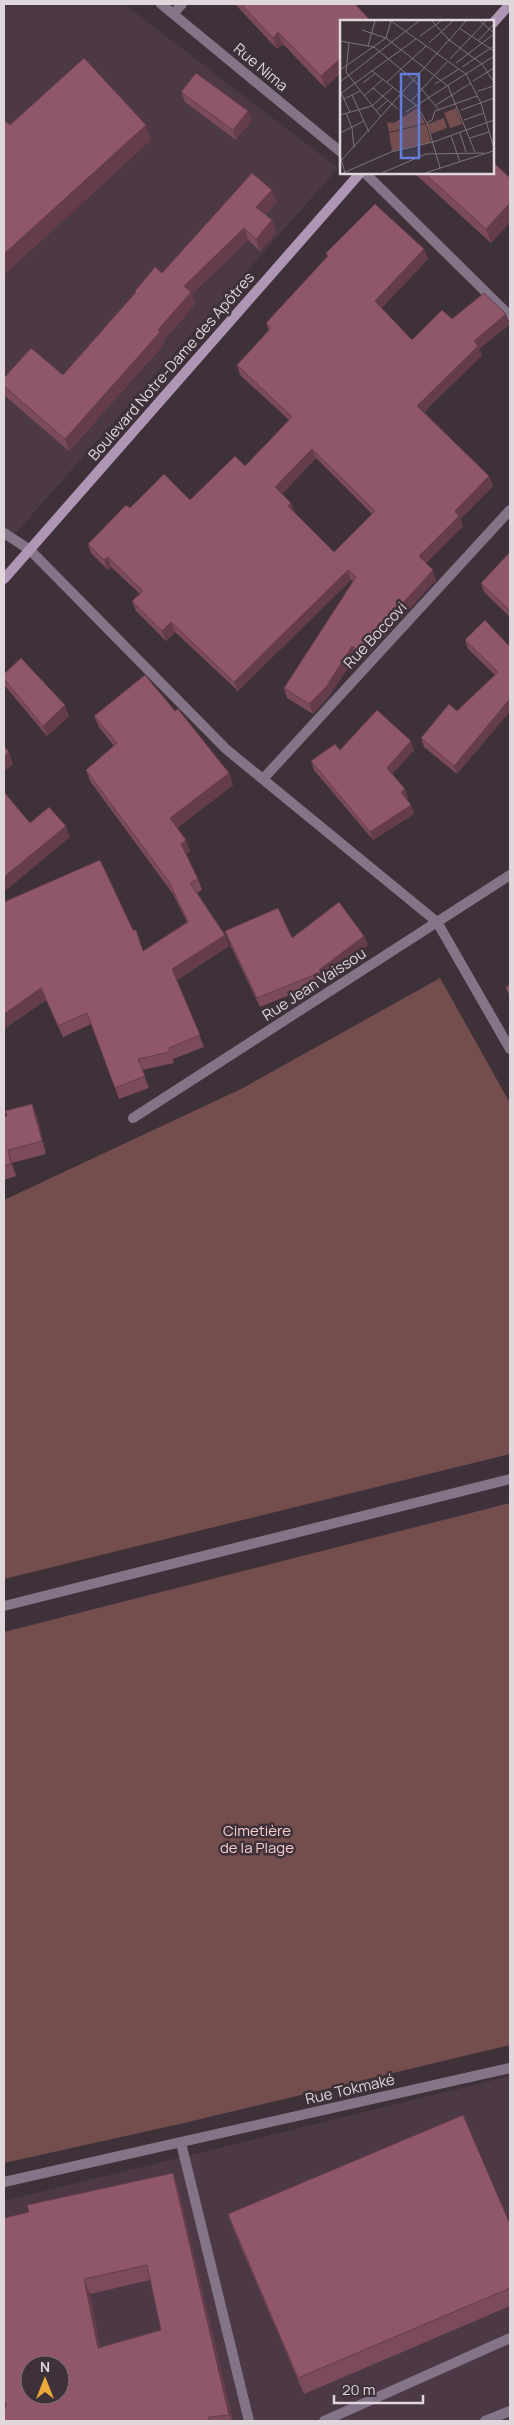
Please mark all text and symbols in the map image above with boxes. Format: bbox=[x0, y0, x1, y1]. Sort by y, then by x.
inset map bbox=[340, 20, 494, 174]
street label: Rue Nima bbox=[229, 38, 293, 96]
street label: Boulevard Notre-Dame des Apôtres bbox=[83, 267, 259, 465]
street label: Rue Boccovi bbox=[339, 597, 411, 673]
street label: Rue Jean Vaissou bbox=[258, 943, 370, 1025]
park label: Cimetière de la Plage bbox=[220, 1820, 294, 1858]
street label: Rue Tokmaké bbox=[303, 2068, 397, 2109]
north arrow bbox=[20, 2355, 70, 2405]
text: N bbox=[40, 2357, 50, 2376]
scale bar bbox=[334, 2372, 423, 2404]
text: 20 m bbox=[342, 2379, 375, 2400]

